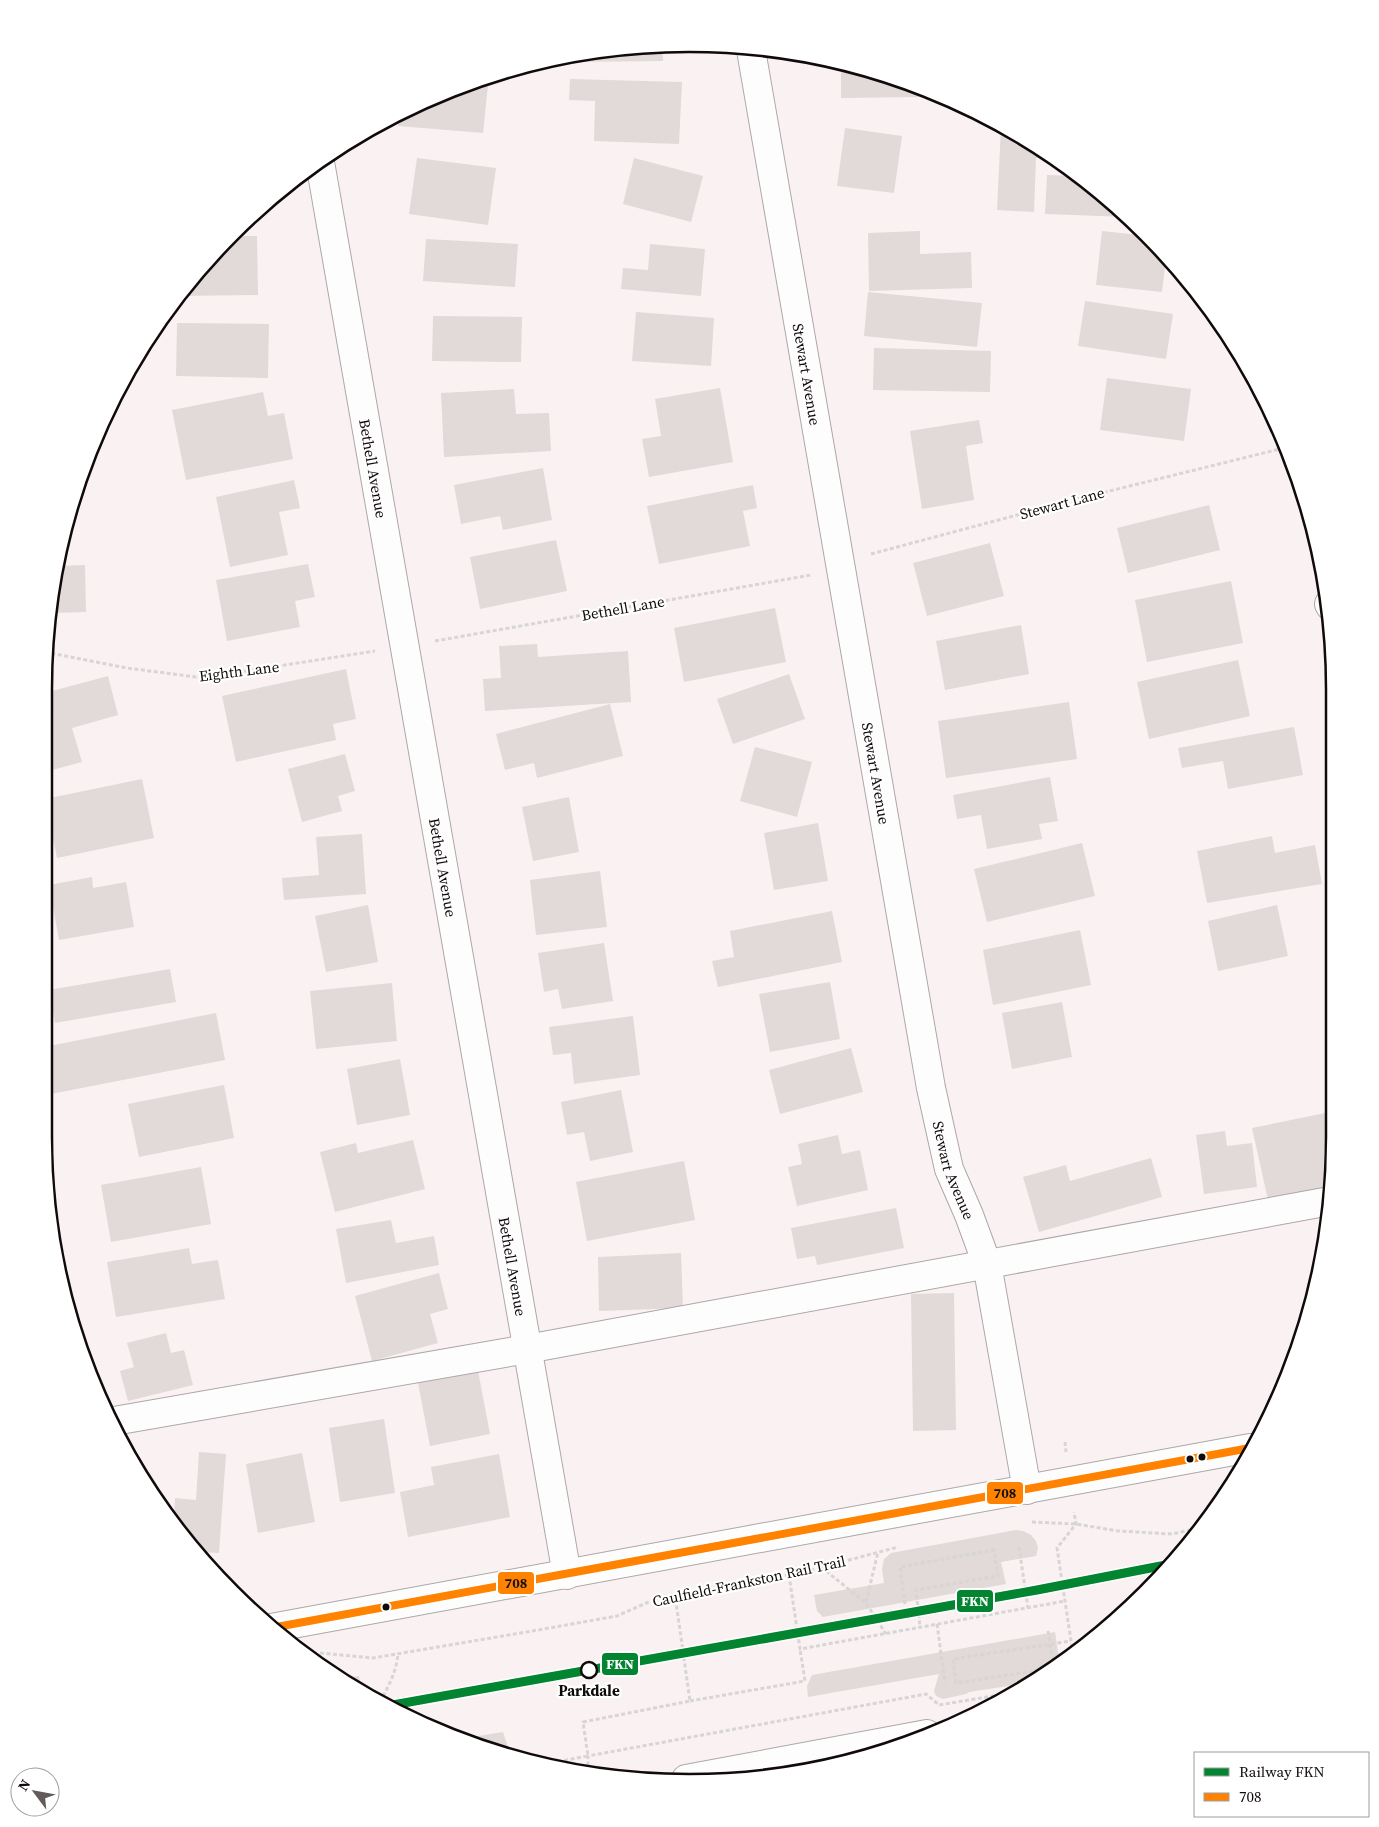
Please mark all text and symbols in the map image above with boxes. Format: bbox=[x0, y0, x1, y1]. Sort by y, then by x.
street label: Stewart Avenue bbox=[788, 322, 826, 427]
street label: Bethell Avenue bbox=[355, 417, 393, 520]
street label: Stewart Lane bbox=[1017, 482, 1107, 524]
street label: Bethell Lane bbox=[580, 590, 667, 626]
street label: Eighth Lane bbox=[198, 656, 281, 686]
street label: Stewart Avenue bbox=[857, 721, 896, 826]
street label: Bethell Avenue bbox=[424, 816, 462, 919]
street label: Stewart Avenue bbox=[928, 1119, 980, 1223]
street label: Bethell Avenue bbox=[494, 1215, 532, 1318]
unlabelled marker bbox=[1197, 1452, 1207, 1462]
unlabelled marker bbox=[1185, 1454, 1195, 1464]
line badge: 708 bbox=[986, 1481, 1024, 1505]
text: 708 bbox=[994, 1483, 1016, 1503]
street label: Caulfield-Frankston Rail Trail bbox=[650, 1550, 848, 1612]
line badge: 708 bbox=[497, 1571, 535, 1595]
text: 708 bbox=[505, 1573, 527, 1593]
line badge: FKN bbox=[956, 1589, 994, 1613]
text: FKN bbox=[961, 1591, 989, 1611]
unlabelled marker bbox=[381, 1602, 391, 1612]
line badge: FKN bbox=[601, 1652, 639, 1676]
text: FKN bbox=[606, 1654, 634, 1674]
marker: Parkdale bbox=[580, 1661, 598, 1679]
place label: Parkdale bbox=[558, 1680, 620, 1701]
legend bbox=[1194, 1752, 1369, 1817]
text: Railway FKN bbox=[1239, 1761, 1325, 1782]
north arrow bbox=[10, 1767, 60, 1817]
text: N bbox=[13, 1775, 35, 1795]
text: 708 bbox=[1239, 1786, 1262, 1807]

